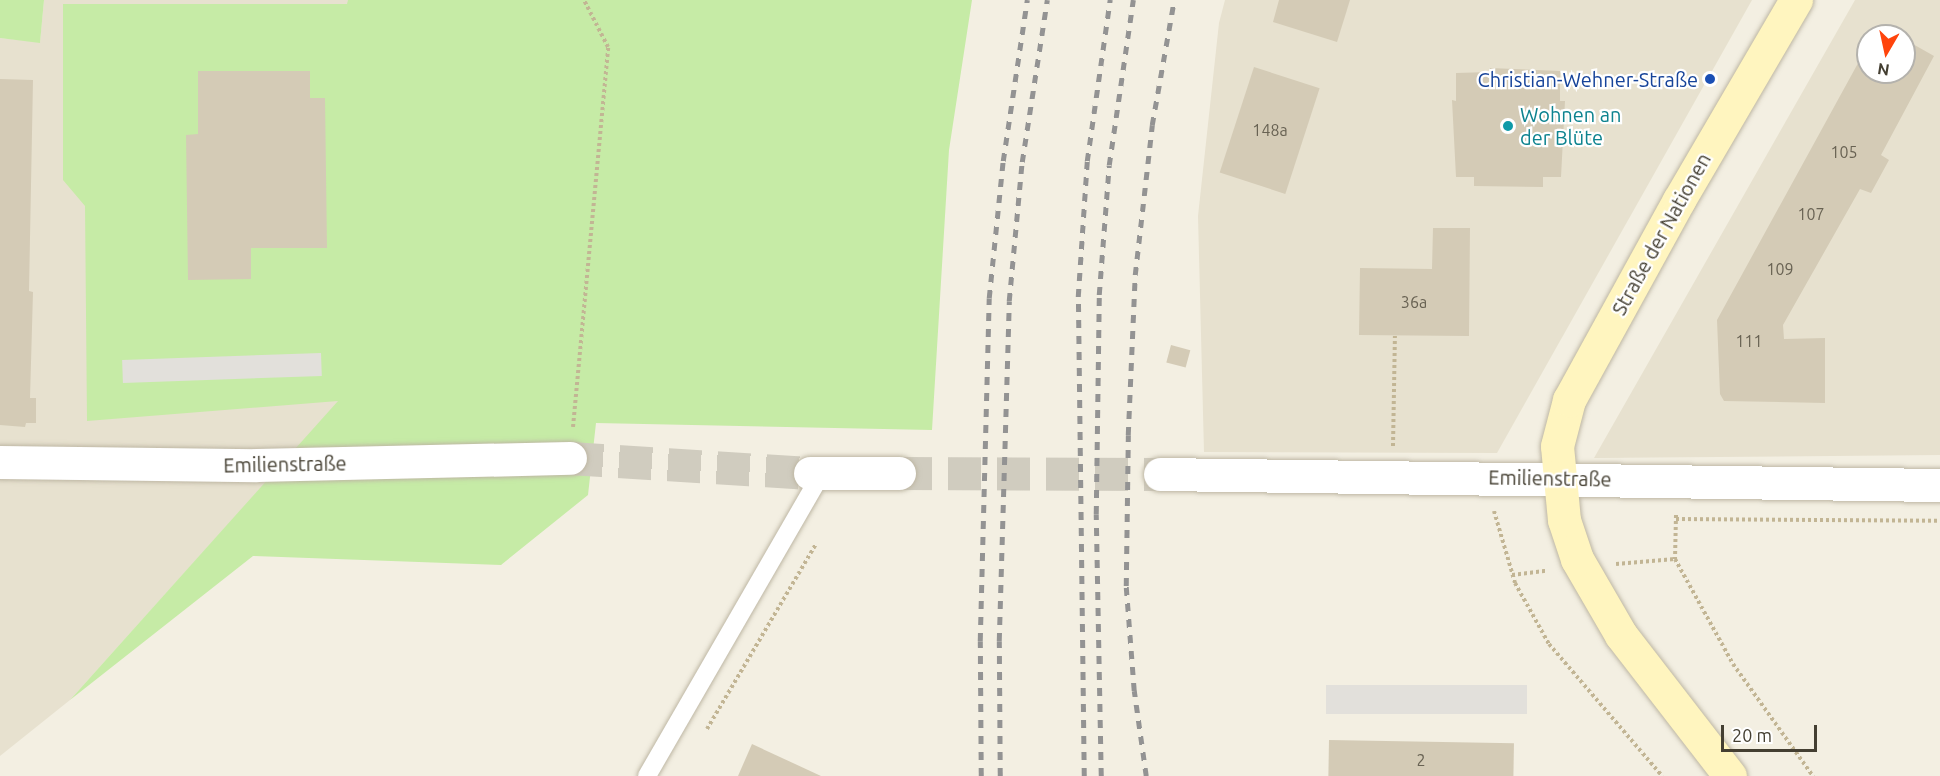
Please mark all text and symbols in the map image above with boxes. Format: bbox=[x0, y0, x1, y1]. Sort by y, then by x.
north arrow bbox=[1856, 24, 1916, 84]
text: N bbox=[1876, 60, 1891, 80]
place label: Christian-Wehner-Straße bbox=[1478, 67, 1698, 91]
marker: Christian-Wehner-Straße bbox=[1703, 72, 1717, 86]
place label: Wohnen an der Blüte bbox=[1520, 102, 1621, 149]
marker: Wohnen an der Blüte bbox=[1501, 119, 1515, 133]
house number: 148a bbox=[1252, 120, 1288, 140]
house number: 105 bbox=[1830, 142, 1858, 162]
street label: Straße der Nationen bbox=[1606, 149, 1716, 319]
house number: 107 bbox=[1797, 204, 1825, 224]
house number: 109 bbox=[1766, 259, 1794, 279]
house number: 36a bbox=[1401, 292, 1427, 312]
house number: 111 bbox=[1735, 331, 1763, 351]
street label: Emilienstraße bbox=[223, 451, 347, 477]
street label: Emilienstraße bbox=[1488, 465, 1612, 491]
scale bar bbox=[1724, 713, 1820, 751]
text: 20 m bbox=[1732, 725, 1772, 745]
house number: 2 bbox=[1416, 750, 1426, 770]

